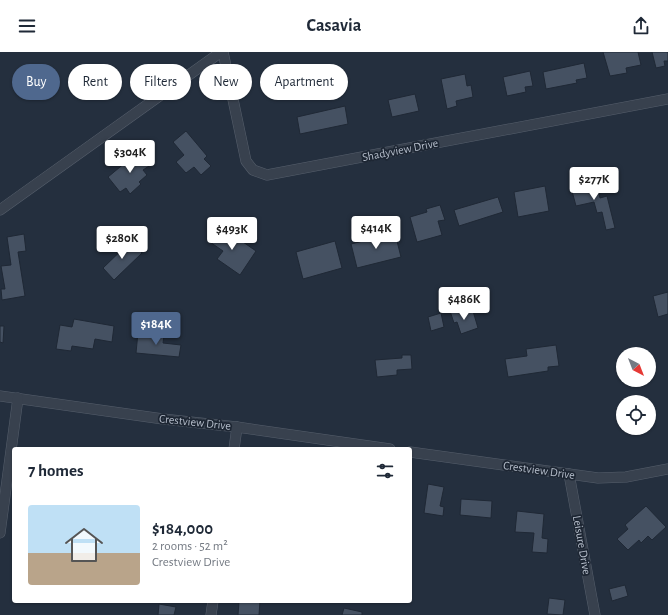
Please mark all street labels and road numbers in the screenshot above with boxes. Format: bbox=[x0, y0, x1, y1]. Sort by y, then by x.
street label: Shadyview Drive bbox=[361, 137, 439, 164]
street label: Crestview Drive bbox=[158, 412, 232, 432]
street label: Crestview Drive bbox=[502, 459, 576, 481]
street label: Leisure Drive bbox=[571, 514, 593, 576]

